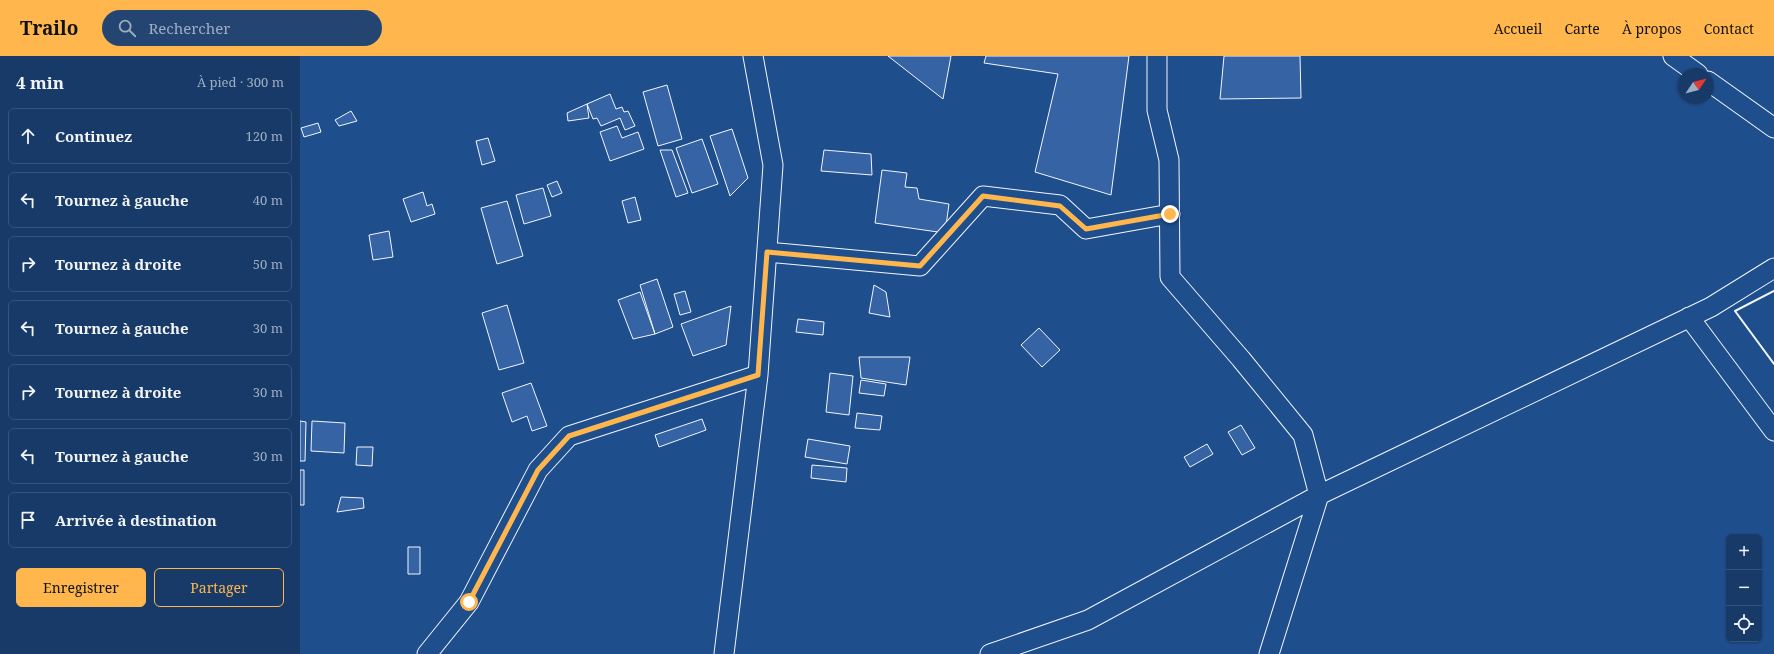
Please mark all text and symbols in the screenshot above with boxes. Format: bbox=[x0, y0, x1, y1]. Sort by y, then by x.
search box bbox=[102, 10, 382, 46]
text: Trailo bbox=[20, 15, 78, 41]
icon: search bbox=[116, 17, 138, 39]
text: Rechercher bbox=[148, 18, 230, 38]
text: Accueil bbox=[1494, 19, 1542, 38]
text: Carte bbox=[1564, 19, 1600, 38]
text: À propos bbox=[1622, 19, 1682, 38]
text: Contact bbox=[1704, 19, 1754, 38]
north arrow bbox=[1678, 68, 1714, 104]
text: 4 min bbox=[16, 71, 64, 94]
text: À pied · 300 m bbox=[197, 73, 284, 91]
icon: ahead bbox=[17, 125, 39, 147]
text: Continuez bbox=[55, 126, 132, 146]
text: 120 m bbox=[246, 127, 283, 145]
icon: left bbox=[17, 189, 39, 211]
text: Tournez à gauche bbox=[55, 190, 189, 210]
text: 40 m bbox=[253, 191, 283, 209]
route end bbox=[1161, 205, 1179, 223]
icon: right bbox=[17, 253, 39, 275]
text: Tournez à droite bbox=[55, 254, 181, 274]
text: 50 m bbox=[253, 255, 283, 273]
icon: left bbox=[17, 317, 39, 339]
text: Tournez à gauche bbox=[55, 318, 189, 338]
text: 30 m bbox=[253, 319, 283, 337]
icon: right bbox=[17, 381, 39, 403]
text: Tournez à droite bbox=[55, 382, 181, 402]
text: 30 m bbox=[253, 383, 283, 401]
icon: left bbox=[17, 445, 39, 467]
text: Tournez à gauche bbox=[55, 446, 189, 466]
text: 30 m bbox=[253, 447, 283, 465]
icon: arrive bbox=[17, 509, 39, 531]
text: Arrivée à destination bbox=[55, 510, 217, 530]
map controls bbox=[1726, 534, 1762, 642]
button: + bbox=[1726, 534, 1762, 570]
button: Enregistrer bbox=[16, 568, 146, 607]
button: Partager bbox=[154, 568, 284, 607]
button: − bbox=[1726, 570, 1762, 606]
route start bbox=[460, 593, 478, 611]
button: locate bbox=[1726, 606, 1762, 642]

